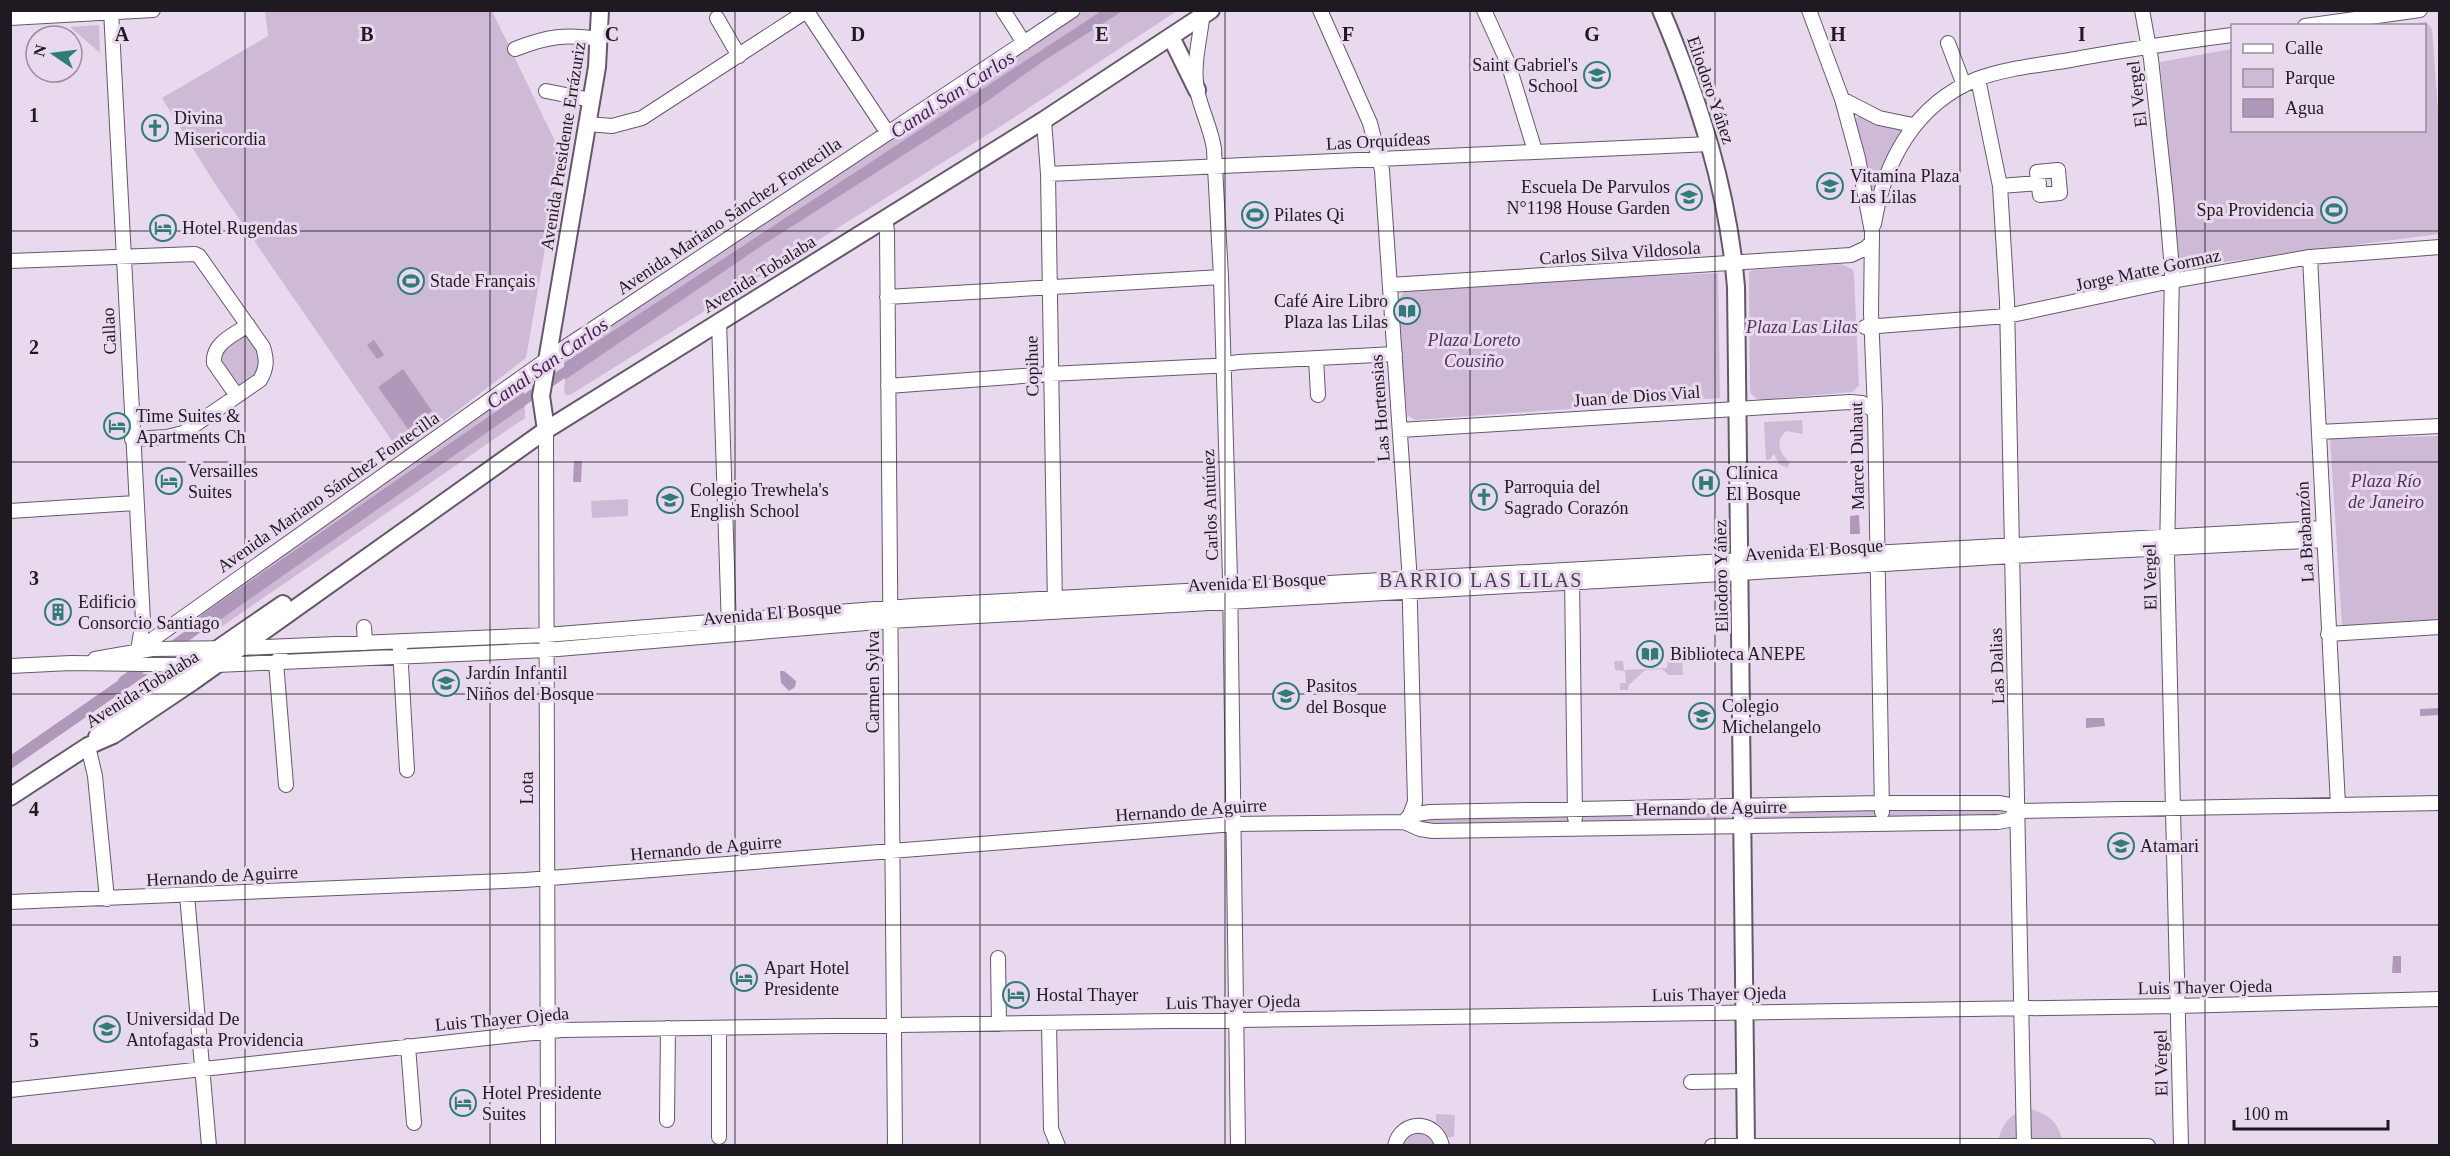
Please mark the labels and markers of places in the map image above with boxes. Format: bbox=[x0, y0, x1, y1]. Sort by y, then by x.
place label: Saint Gabriel's School bbox=[1472, 55, 1578, 96]
school or university icon: Saint Gabriel's School bbox=[1582, 60, 1612, 90]
place label: Divina Misericordia bbox=[174, 108, 266, 149]
church icon: Divina Misericordia bbox=[140, 113, 170, 143]
place label: Vitamina Plaza Las Lilas bbox=[1850, 166, 1959, 207]
school or university icon: Vitamina Plaza Las Lilas bbox=[1815, 171, 1845, 201]
place label: Escuela De Parvulos N°1198 House Garden bbox=[1507, 177, 1670, 218]
school or university icon: Escuela De Parvulos N°1198 House Garden bbox=[1674, 182, 1704, 212]
sports icon: Spa Providencia bbox=[2319, 195, 2349, 225]
sports icon: Pilates Qi bbox=[1240, 200, 1270, 230]
place label: Spa Providencia bbox=[2197, 200, 2314, 220]
place label: Pilates Qi bbox=[1274, 205, 1345, 225]
hotel icon: Hotel Rugendas bbox=[148, 213, 178, 243]
place label: Hotel Rugendas bbox=[182, 218, 297, 238]
sports icon: Stade Français bbox=[396, 266, 426, 296]
place label: Stade Français bbox=[430, 271, 535, 291]
place label: Café Aire Libro Plaza las Lilas bbox=[1274, 291, 1388, 332]
library icon: Café Aire Libro Plaza las Lilas bbox=[1392, 296, 1422, 326]
place label: Time Suites & Apartments Ch bbox=[136, 406, 246, 447]
hotel icon: Time Suites & Apartments Ch bbox=[102, 411, 132, 441]
place label: Versailles Suites bbox=[188, 461, 258, 502]
place label: Clínica El Bosque bbox=[1726, 463, 1801, 504]
hotel icon: Versailles Suites bbox=[154, 466, 184, 496]
hospital icon: Clínica El Bosque bbox=[1691, 468, 1721, 498]
place label: Parroquia del Sagrado Corazón bbox=[1504, 477, 1628, 518]
place label: Colegio Trewhela's English School bbox=[690, 480, 829, 521]
church icon: Parroquia del Sagrado Corazón bbox=[1469, 482, 1499, 512]
school or university icon: Colegio Trewhela's English School bbox=[655, 485, 685, 515]
place label: Edificio Consorcio Santiago bbox=[78, 592, 220, 633]
building icon: Edificio Consorcio Santiago bbox=[43, 597, 73, 627]
library icon: Biblioteca ANEPE bbox=[1635, 639, 1665, 669]
place label: Biblioteca ANEPE bbox=[1670, 644, 1805, 664]
place label: Jardín Infantil Niños del Bosque bbox=[466, 663, 594, 704]
school or university icon: Jardín Infantil Niños del Bosque bbox=[431, 668, 461, 698]
place label: Pasitos del Bosque bbox=[1306, 676, 1387, 717]
school or university icon: Pasitos del Bosque bbox=[1271, 681, 1301, 711]
place label: Colegio Michelangelo bbox=[1722, 696, 1821, 737]
school or university icon: Colegio Michelangelo bbox=[1687, 701, 1717, 731]
school or university icon: Atamari bbox=[2106, 831, 2136, 861]
place label: Atamari bbox=[2140, 836, 2199, 856]
place label: Apart Hotel Presidente bbox=[764, 958, 849, 999]
hotel icon: Apart Hotel Presidente bbox=[729, 963, 759, 993]
hotel icon: Hostal Thayer bbox=[1001, 980, 1031, 1010]
place label: Hostal Thayer bbox=[1036, 985, 1138, 1005]
place label: Universidad De Antofagasta Providencia bbox=[126, 1009, 303, 1050]
school or university icon: Universidad De Antofagasta Providencia bbox=[92, 1014, 122, 1044]
place label: Hotel Presidente Suites bbox=[482, 1083, 601, 1124]
hotel icon: Hotel Presidente Suites bbox=[448, 1088, 478, 1118]

